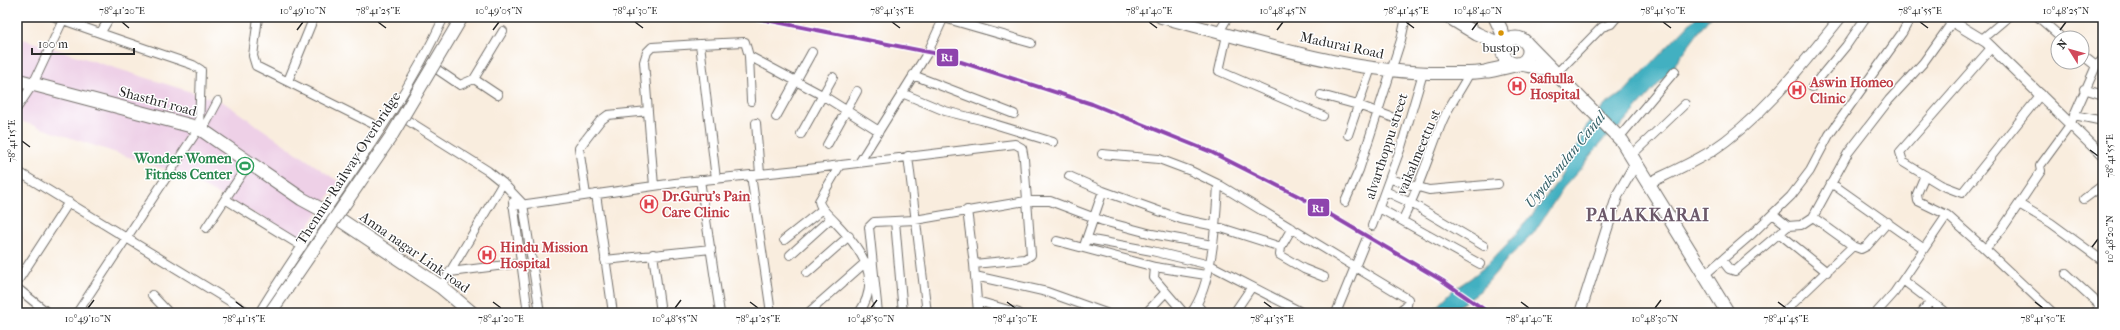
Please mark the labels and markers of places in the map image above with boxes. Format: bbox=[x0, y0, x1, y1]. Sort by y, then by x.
marker: bustop bbox=[1496, 28, 1506, 38]
place label: bustop bbox=[1481, 40, 1520, 55]
place label: Safiulla Hospital bbox=[1530, 70, 1580, 103]
place label: Aswin Homeo Clinic bbox=[1809, 74, 1893, 107]
hospital icon: Safiulla Hospital bbox=[1507, 76, 1527, 96]
hospital icon: Aswin Homeo Clinic bbox=[1787, 80, 1807, 100]
place label: Wonder Women Fitness Center bbox=[133, 150, 233, 183]
sports icon: Wonder Women Fitness Center bbox=[235, 156, 255, 176]
place label: Dr.Guru's Pain Care Clinic bbox=[662, 188, 751, 221]
hospital icon: Dr.Guru's Pain Care Clinic bbox=[639, 194, 659, 214]
place label: Hindu Mission Hospital bbox=[500, 239, 589, 272]
hospital icon: Hindu Mission Hospital bbox=[477, 245, 497, 265]

